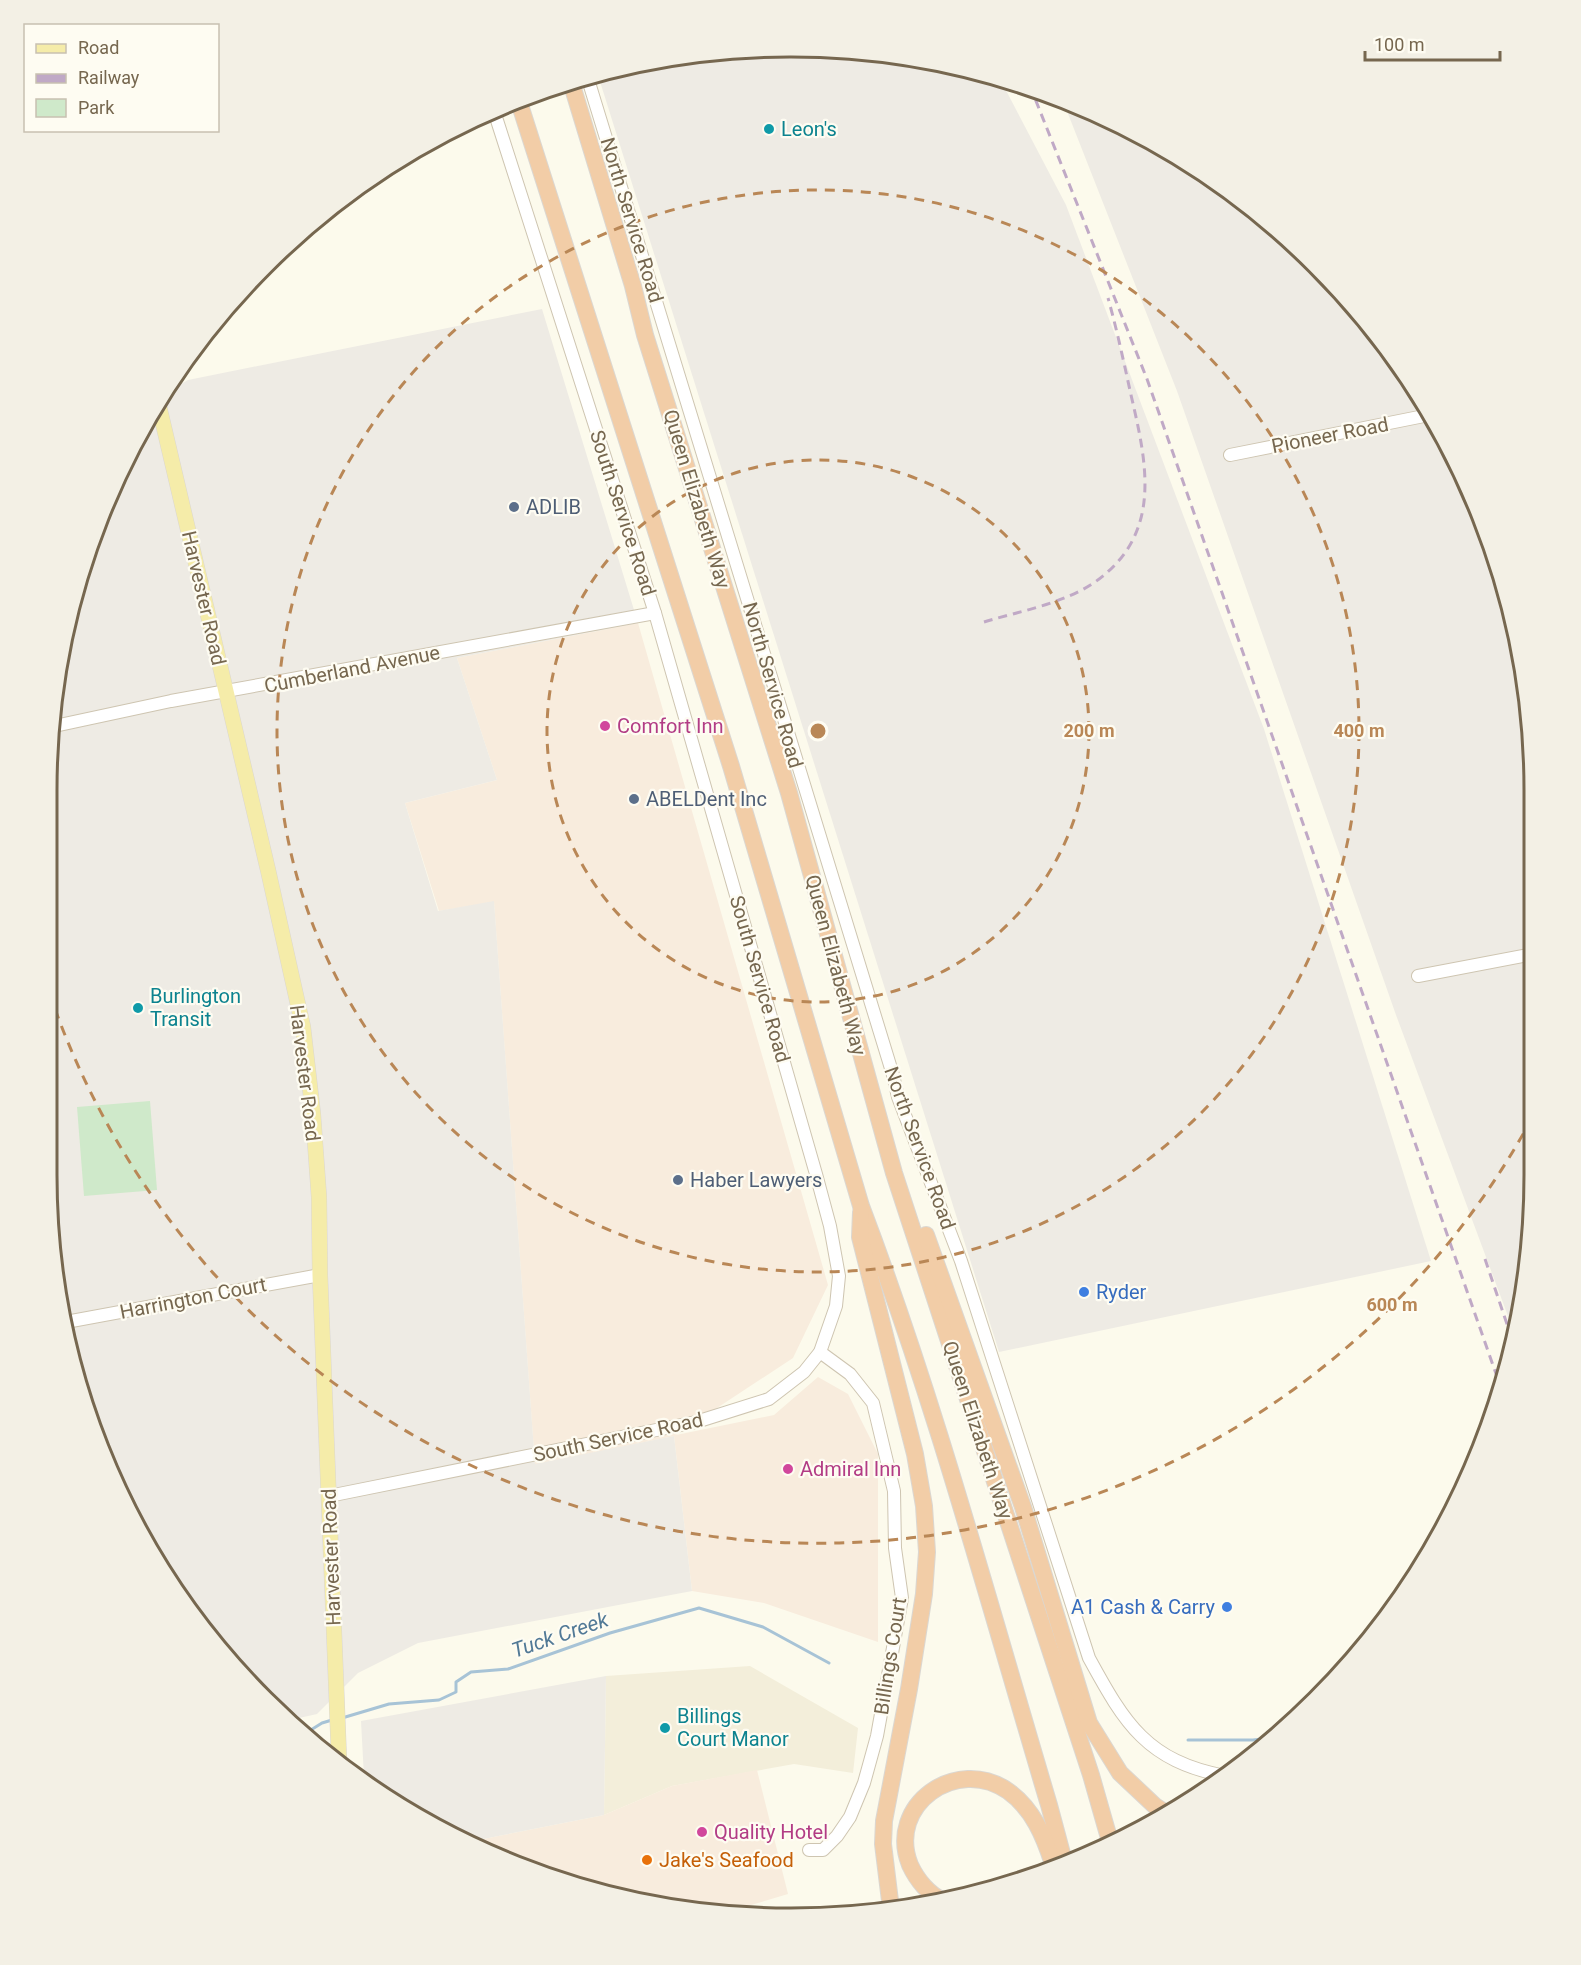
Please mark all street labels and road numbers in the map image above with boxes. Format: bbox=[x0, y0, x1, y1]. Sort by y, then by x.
street label: North Service Road bbox=[595, 135, 669, 305]
street label: Queen Elizabeth Way bbox=[658, 407, 736, 592]
street label: Pioneer Road bbox=[1269, 412, 1391, 458]
street label: South Service Road bbox=[585, 427, 661, 599]
street label: Harvester Road bbox=[177, 528, 231, 668]
street label: North Service Road bbox=[738, 599, 808, 771]
street label: Cumberland Avenue bbox=[262, 640, 442, 698]
street label: Queen Elizabeth Way bbox=[800, 872, 872, 1058]
street label: South Service Road bbox=[725, 893, 795, 1065]
street label: Harvester Road bbox=[285, 1003, 325, 1143]
street label: North Service Road bbox=[879, 1063, 961, 1233]
street label: Harrington Court bbox=[118, 1272, 268, 1324]
street label: Queen Elizabeth Way bbox=[938, 1338, 1018, 1523]
street label: South Service Road bbox=[531, 1407, 705, 1467]
street label: Harvester Road bbox=[317, 1488, 345, 1626]
street label: Billings Court bbox=[869, 1595, 911, 1717]

